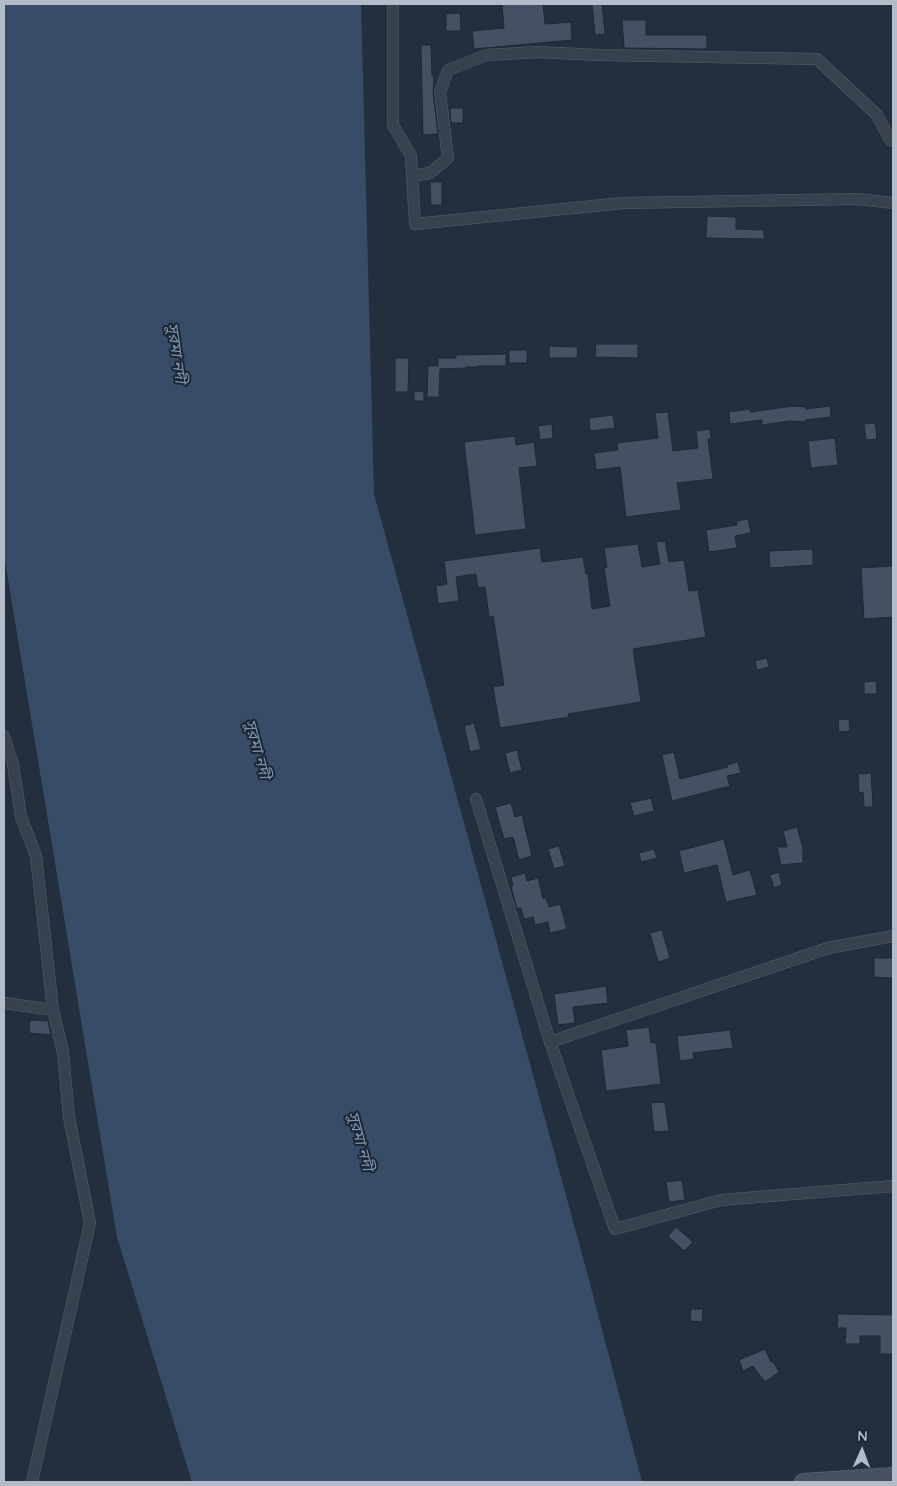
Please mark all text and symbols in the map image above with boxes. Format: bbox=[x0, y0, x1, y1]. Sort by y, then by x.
water label: সুরমা নদী bbox=[162, 322, 190, 384]
water label: সুরমা নদী bbox=[240, 717, 274, 781]
water label: সুরমা নদী bbox=[343, 1109, 377, 1173]
north arrow bbox=[837, 1426, 887, 1476]
text: N bbox=[857, 1427, 868, 1445]

